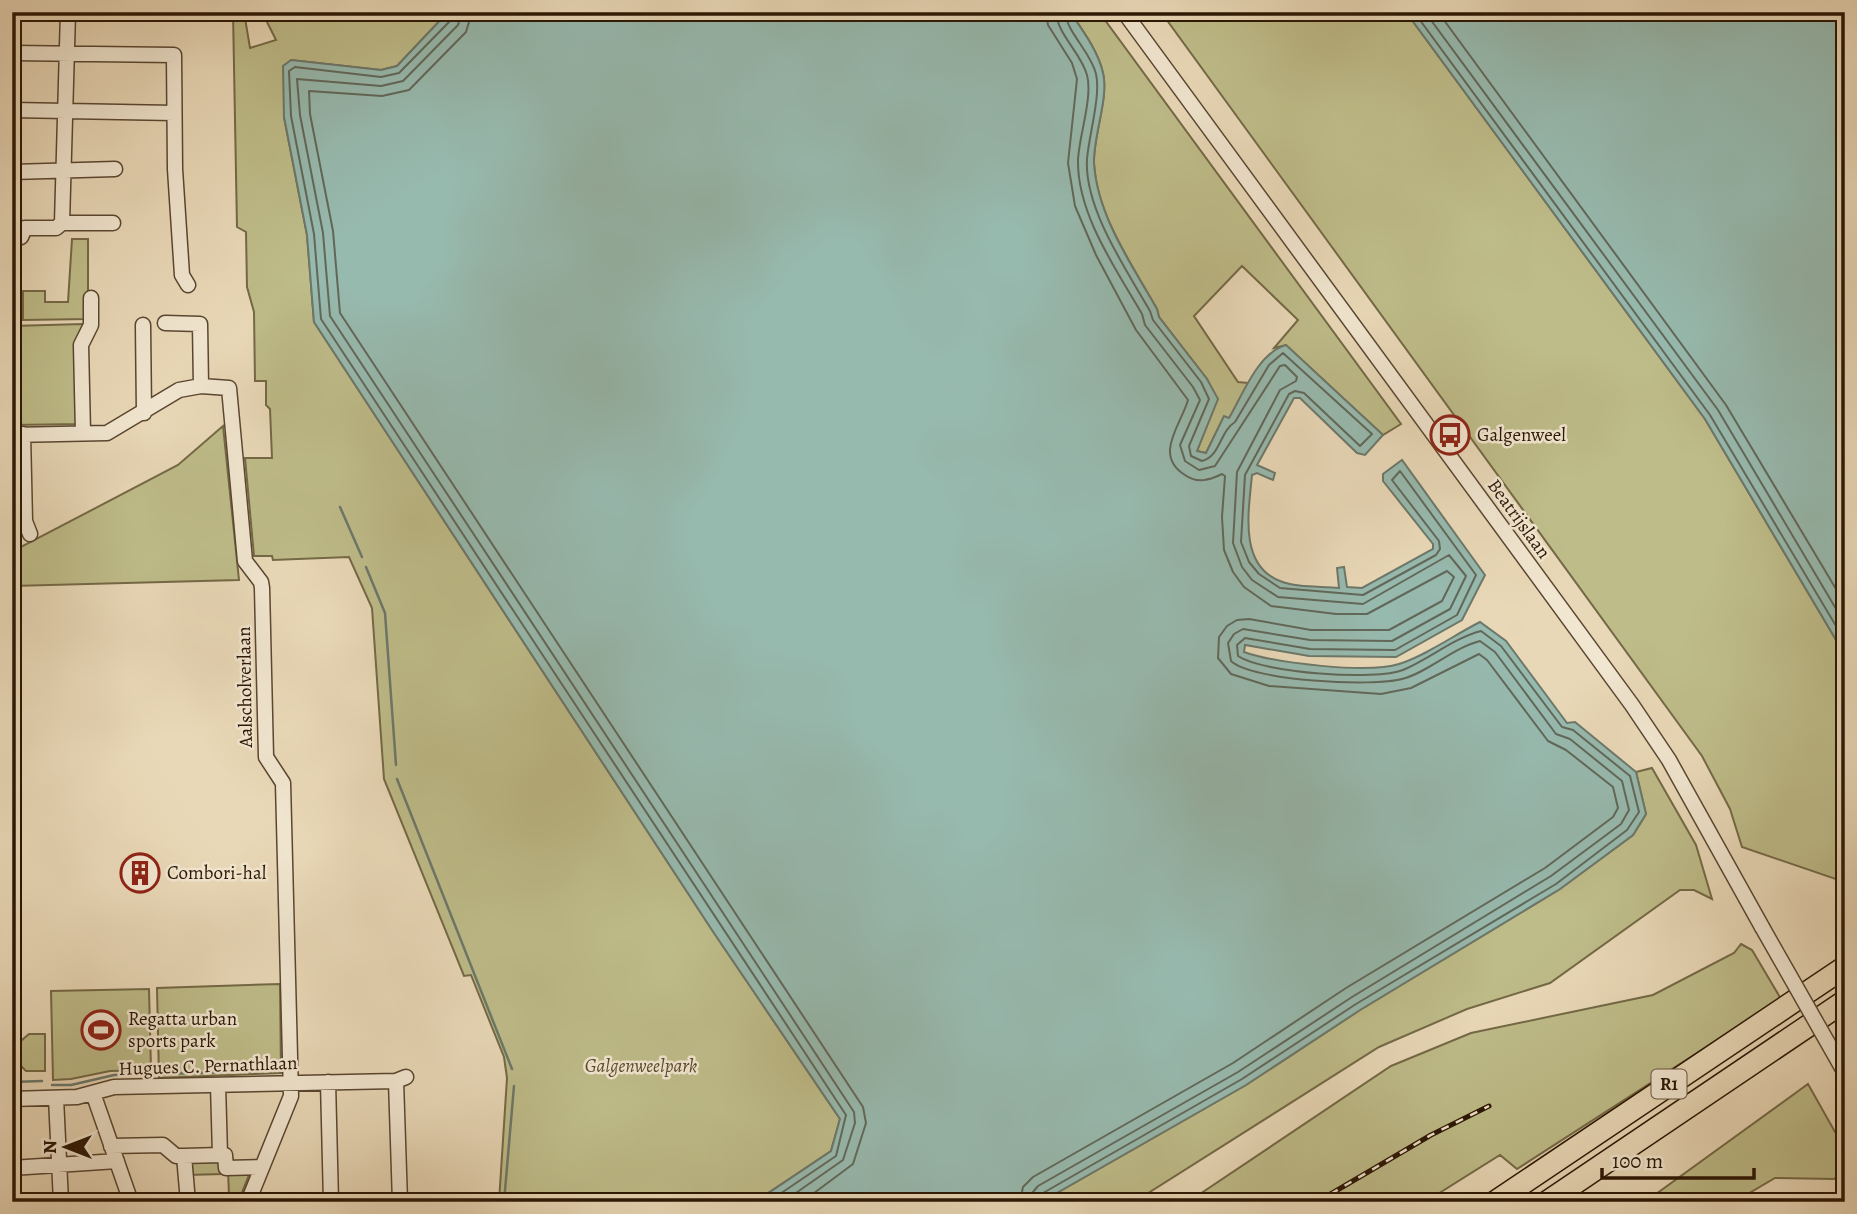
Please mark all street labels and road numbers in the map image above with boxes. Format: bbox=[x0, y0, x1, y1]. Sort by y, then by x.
street label: Beatrijslaan bbox=[1481, 474, 1557, 564]
street label: Aalscholverlaan bbox=[231, 626, 259, 749]
street label: Hugues C. Pernathlaan bbox=[118, 1050, 298, 1082]
road number: R1 bbox=[1652, 1070, 1686, 1098]

